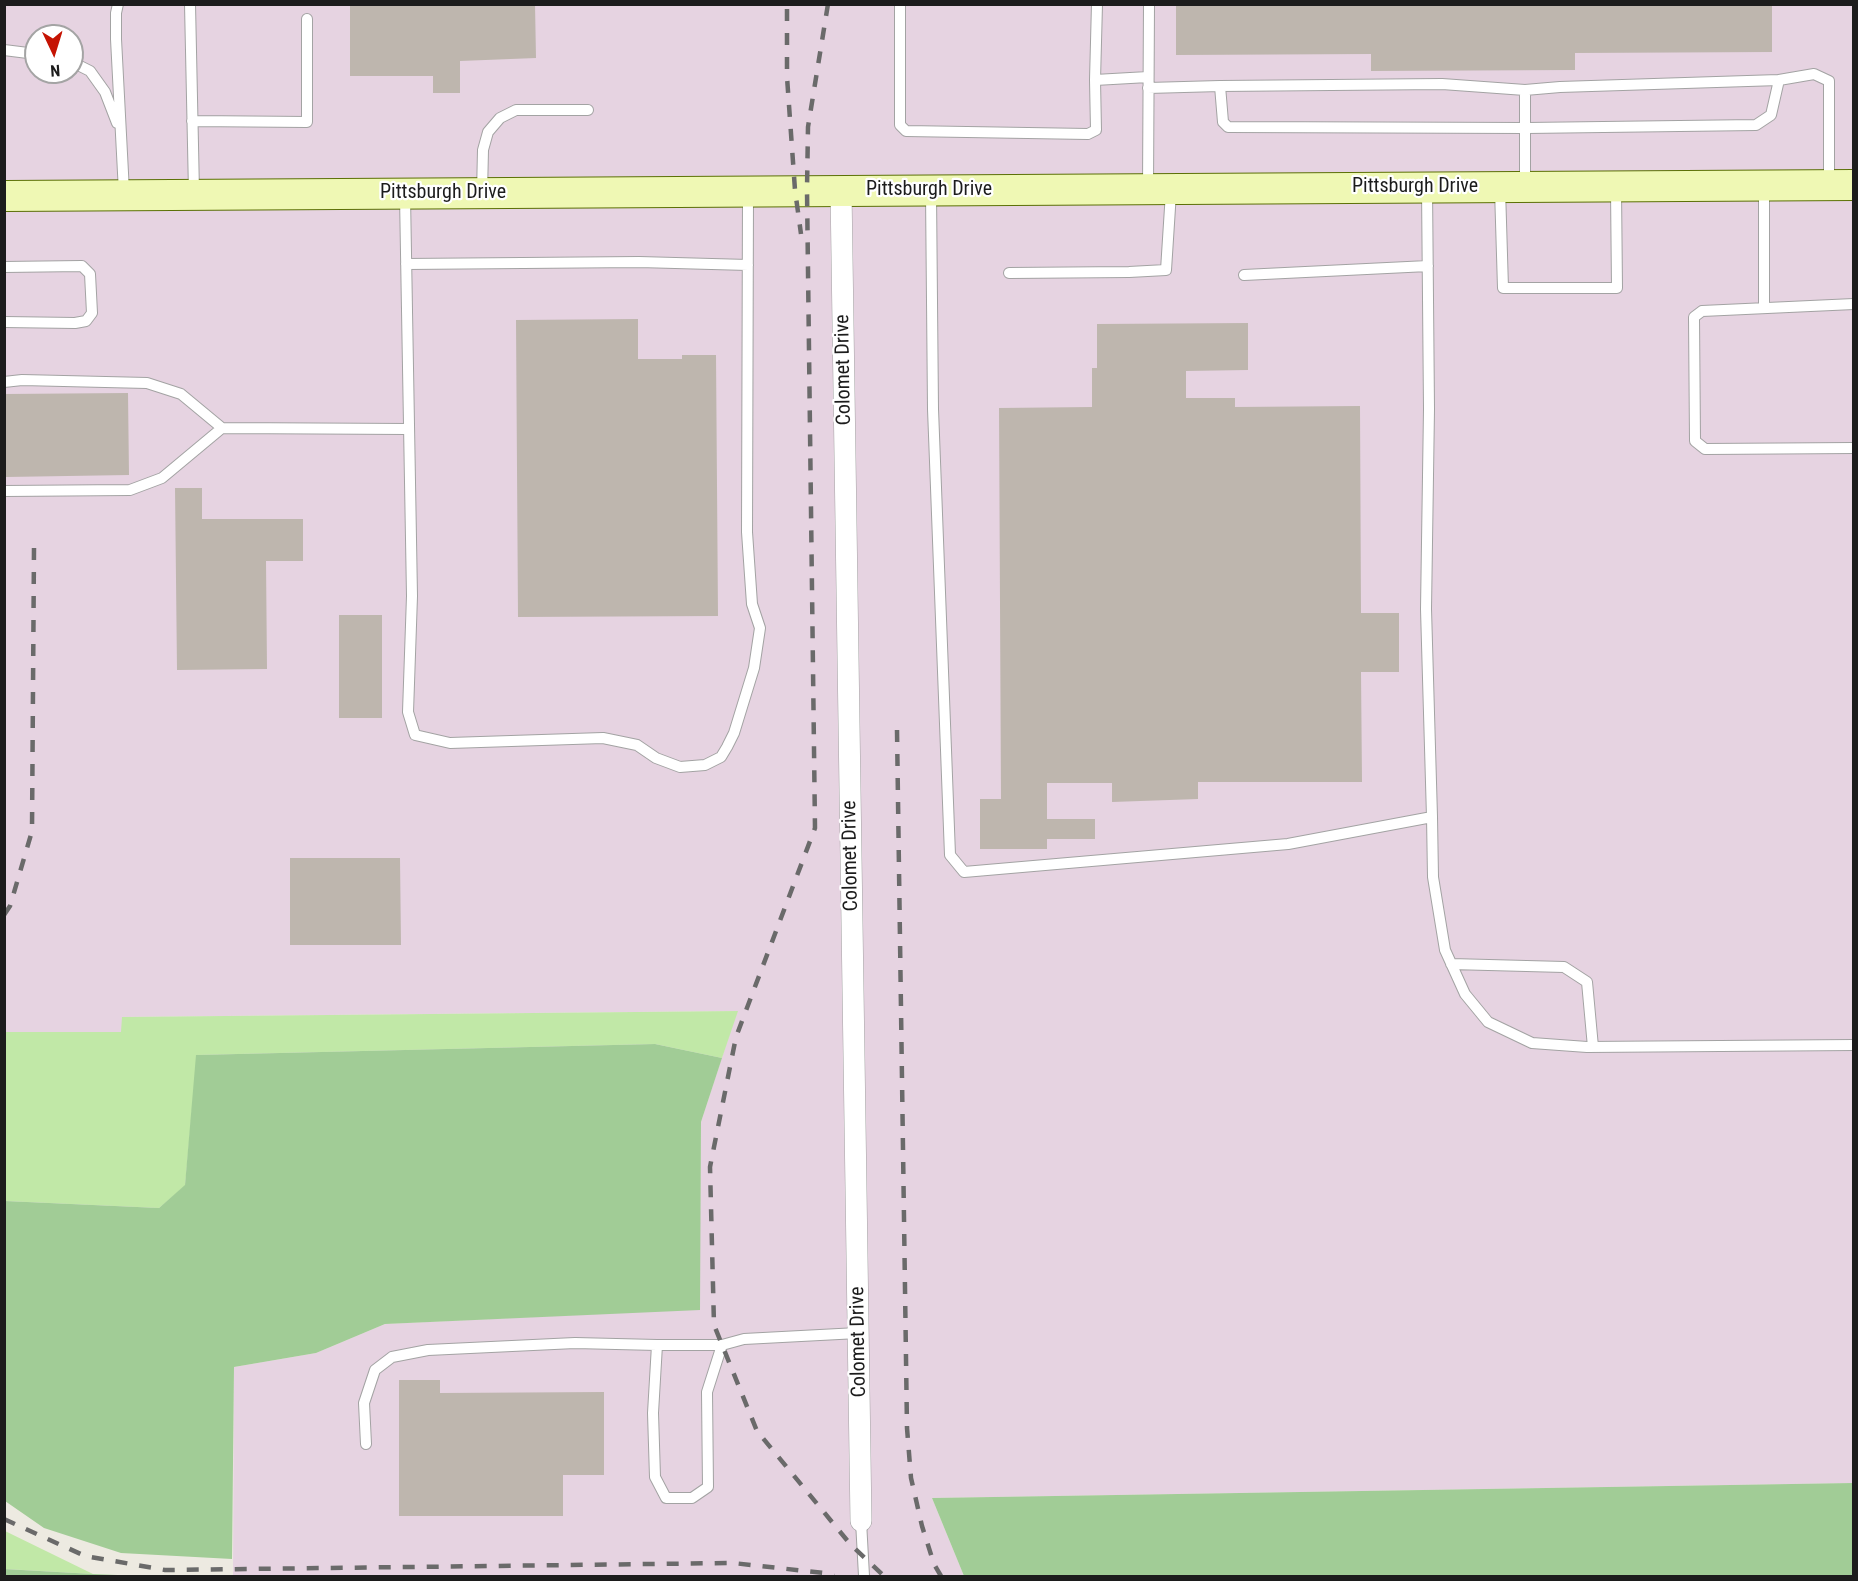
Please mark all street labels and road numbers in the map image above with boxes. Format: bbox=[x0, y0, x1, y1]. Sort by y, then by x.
street label: Pittsburgh Drive bbox=[1352, 175, 1478, 199]
street label: Pittsburgh Drive bbox=[866, 178, 992, 202]
street label: Pittsburgh Drive bbox=[380, 181, 506, 205]
street label: Colomet Drive bbox=[831, 314, 857, 426]
street label: Colomet Drive bbox=[838, 800, 864, 912]
street label: Colomet Drive bbox=[846, 1286, 872, 1398]

